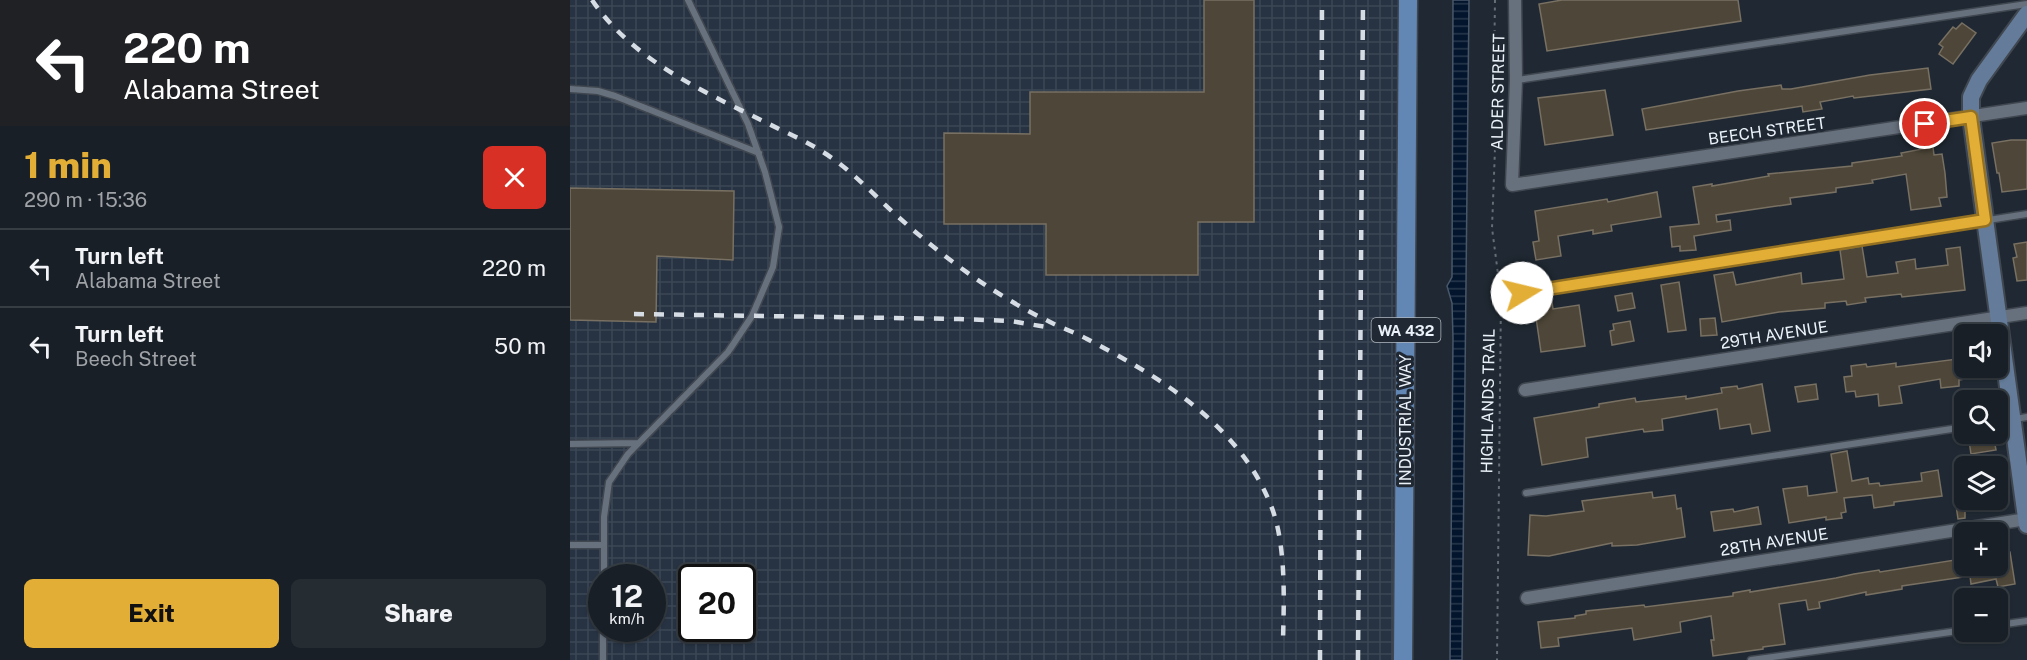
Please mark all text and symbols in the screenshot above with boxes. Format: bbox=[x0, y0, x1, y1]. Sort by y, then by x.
text: 220 m bbox=[123, 23, 251, 72]
icon: left bbox=[24, 24, 102, 102]
street label: ALDER STREET bbox=[1487, 33, 1509, 151]
text: Alabama Street bbox=[123, 73, 320, 105]
pin bbox=[1899, 98, 1950, 149]
icon: arrive bbox=[1908, 107, 1941, 140]
street label: BEECH STREET bbox=[1707, 113, 1827, 149]
text: 1 min bbox=[24, 144, 112, 186]
button: close bbox=[483, 146, 546, 209]
text: 290 m · 15:36 bbox=[24, 188, 147, 212]
text: Turn left bbox=[75, 243, 164, 269]
icon: left bbox=[24, 252, 57, 285]
text: 220 m bbox=[482, 255, 546, 281]
position arrow bbox=[1490, 261, 1554, 325]
text: Alabama Street bbox=[75, 269, 221, 293]
street label: 29TH AVENUE bbox=[1719, 317, 1829, 353]
road number: WA 432 bbox=[1372, 318, 1440, 342]
text: Turn left bbox=[75, 321, 164, 347]
map controls bbox=[1954, 324, 2008, 642]
button: sound bbox=[1954, 324, 2008, 378]
street label: HIGHLANDS TRAIL bbox=[1477, 328, 1499, 474]
icon: left bbox=[24, 330, 57, 363]
text: 50 m bbox=[494, 333, 546, 359]
text: Beech Street bbox=[75, 347, 197, 371]
street label: INDUSTRIAL WAY bbox=[1396, 354, 1415, 486]
button: search bbox=[1954, 390, 2008, 444]
button: layers bbox=[1954, 456, 2008, 510]
button: + bbox=[1954, 522, 2008, 576]
street label: 28TH AVENUE bbox=[1719, 524, 1829, 560]
speed limit sign: 20 bbox=[678, 564, 756, 642]
text: 12 bbox=[611, 578, 643, 614]
button: Exit bbox=[24, 579, 279, 648]
button: Share bbox=[291, 579, 546, 648]
button: − bbox=[1954, 588, 2008, 642]
text: km/h bbox=[609, 610, 645, 627]

